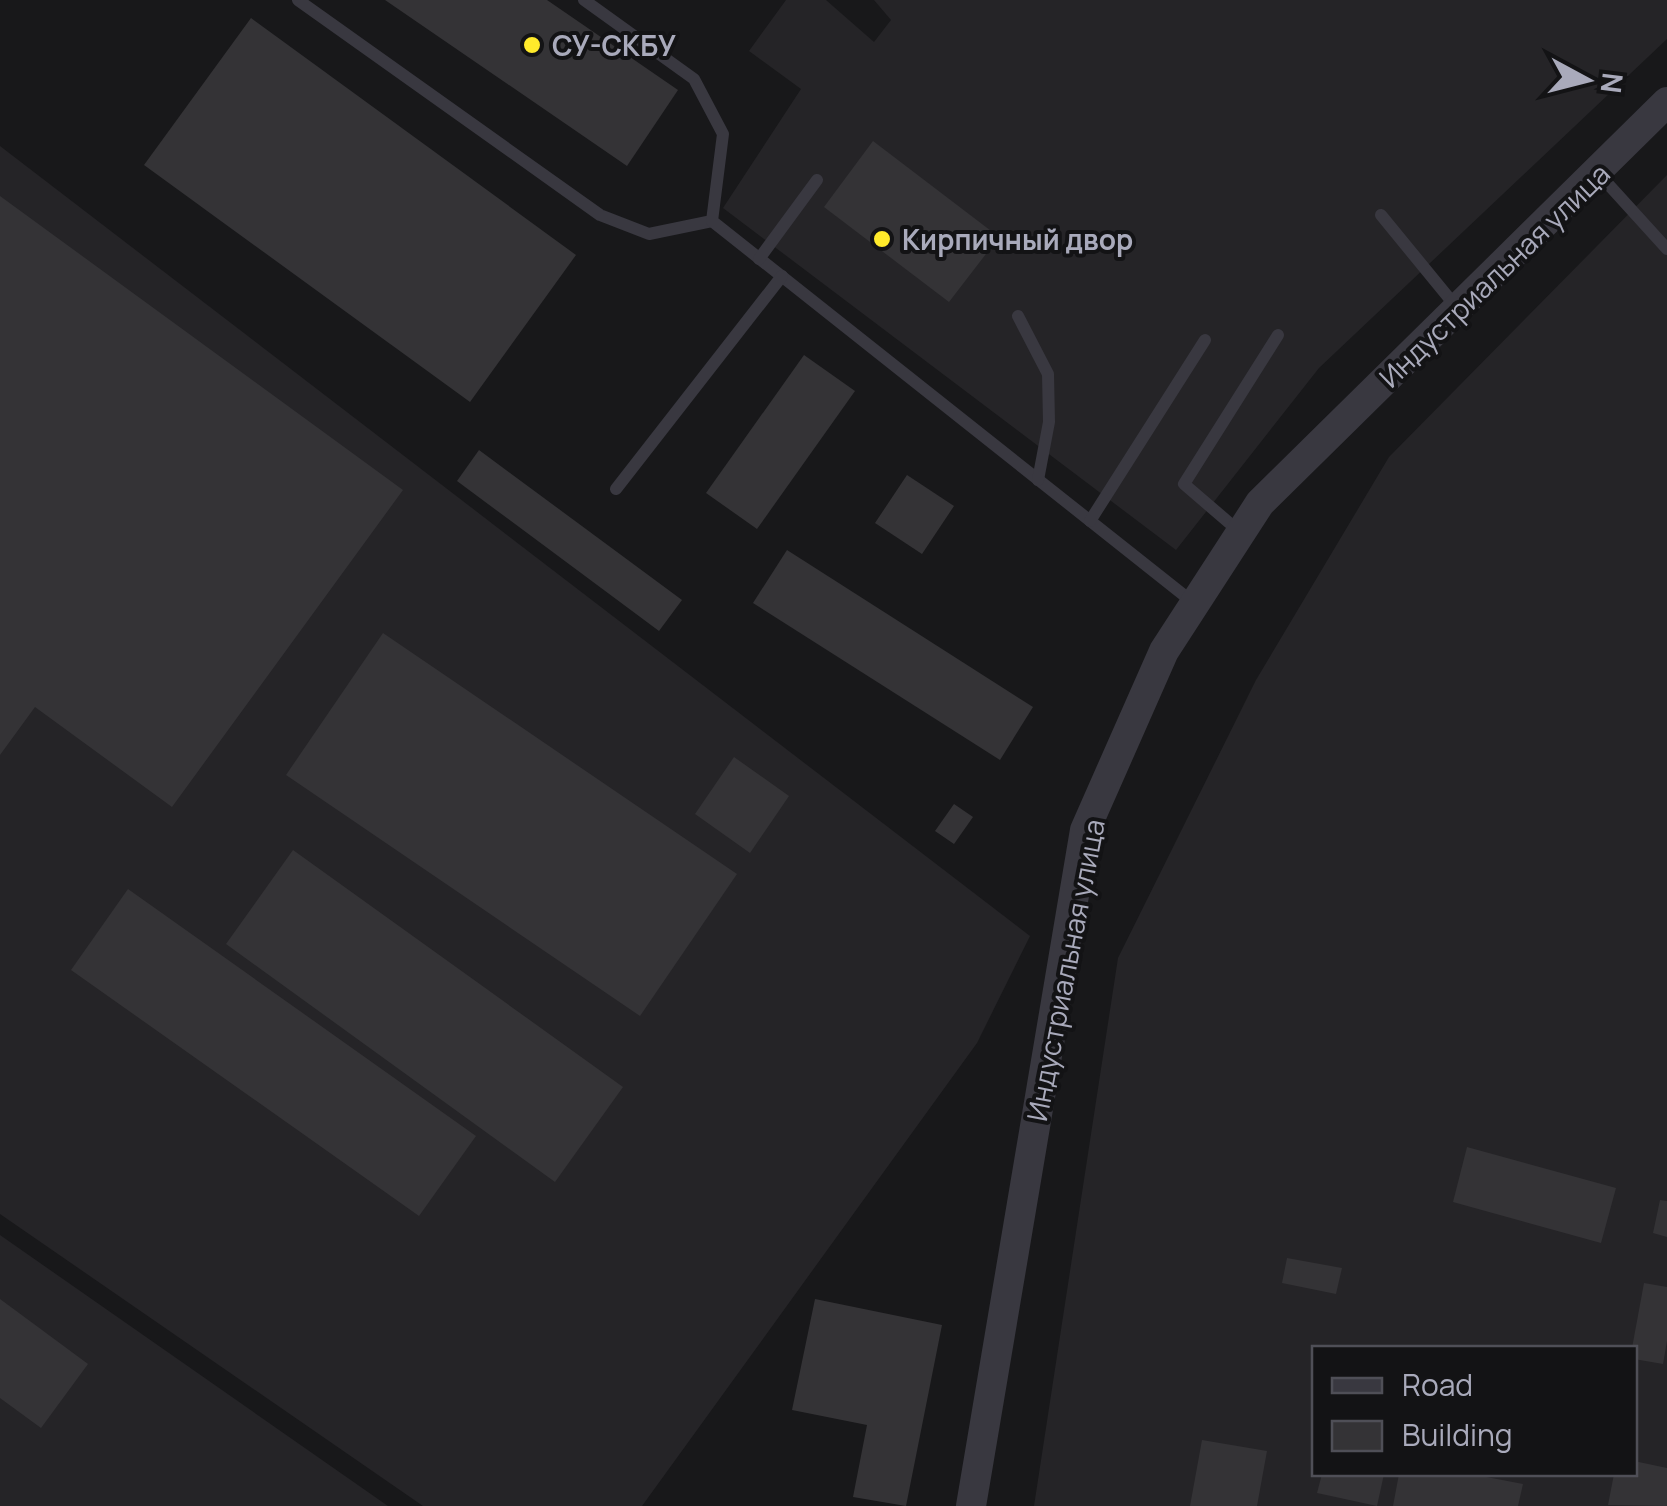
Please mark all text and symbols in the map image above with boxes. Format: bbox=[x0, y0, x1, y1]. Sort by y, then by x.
place label: СУ-СКБУ bbox=[552, 26, 676, 64]
north arrow bbox=[1537, 30, 1637, 130]
marker: СУ-СКБУ bbox=[521, 34, 543, 56]
text: N bbox=[1593, 71, 1633, 95]
street label: Индустриальная улица bbox=[1370, 155, 1618, 395]
place label: Кирпичный двор bbox=[902, 220, 1133, 258]
marker: Кирпичный двор bbox=[871, 228, 893, 250]
street label: Индустриальная улица bbox=[1017, 816, 1113, 1124]
legend bbox=[1312, 1346, 1637, 1476]
text: Road bbox=[1402, 1364, 1473, 1405]
text: Building bbox=[1402, 1414, 1513, 1455]

